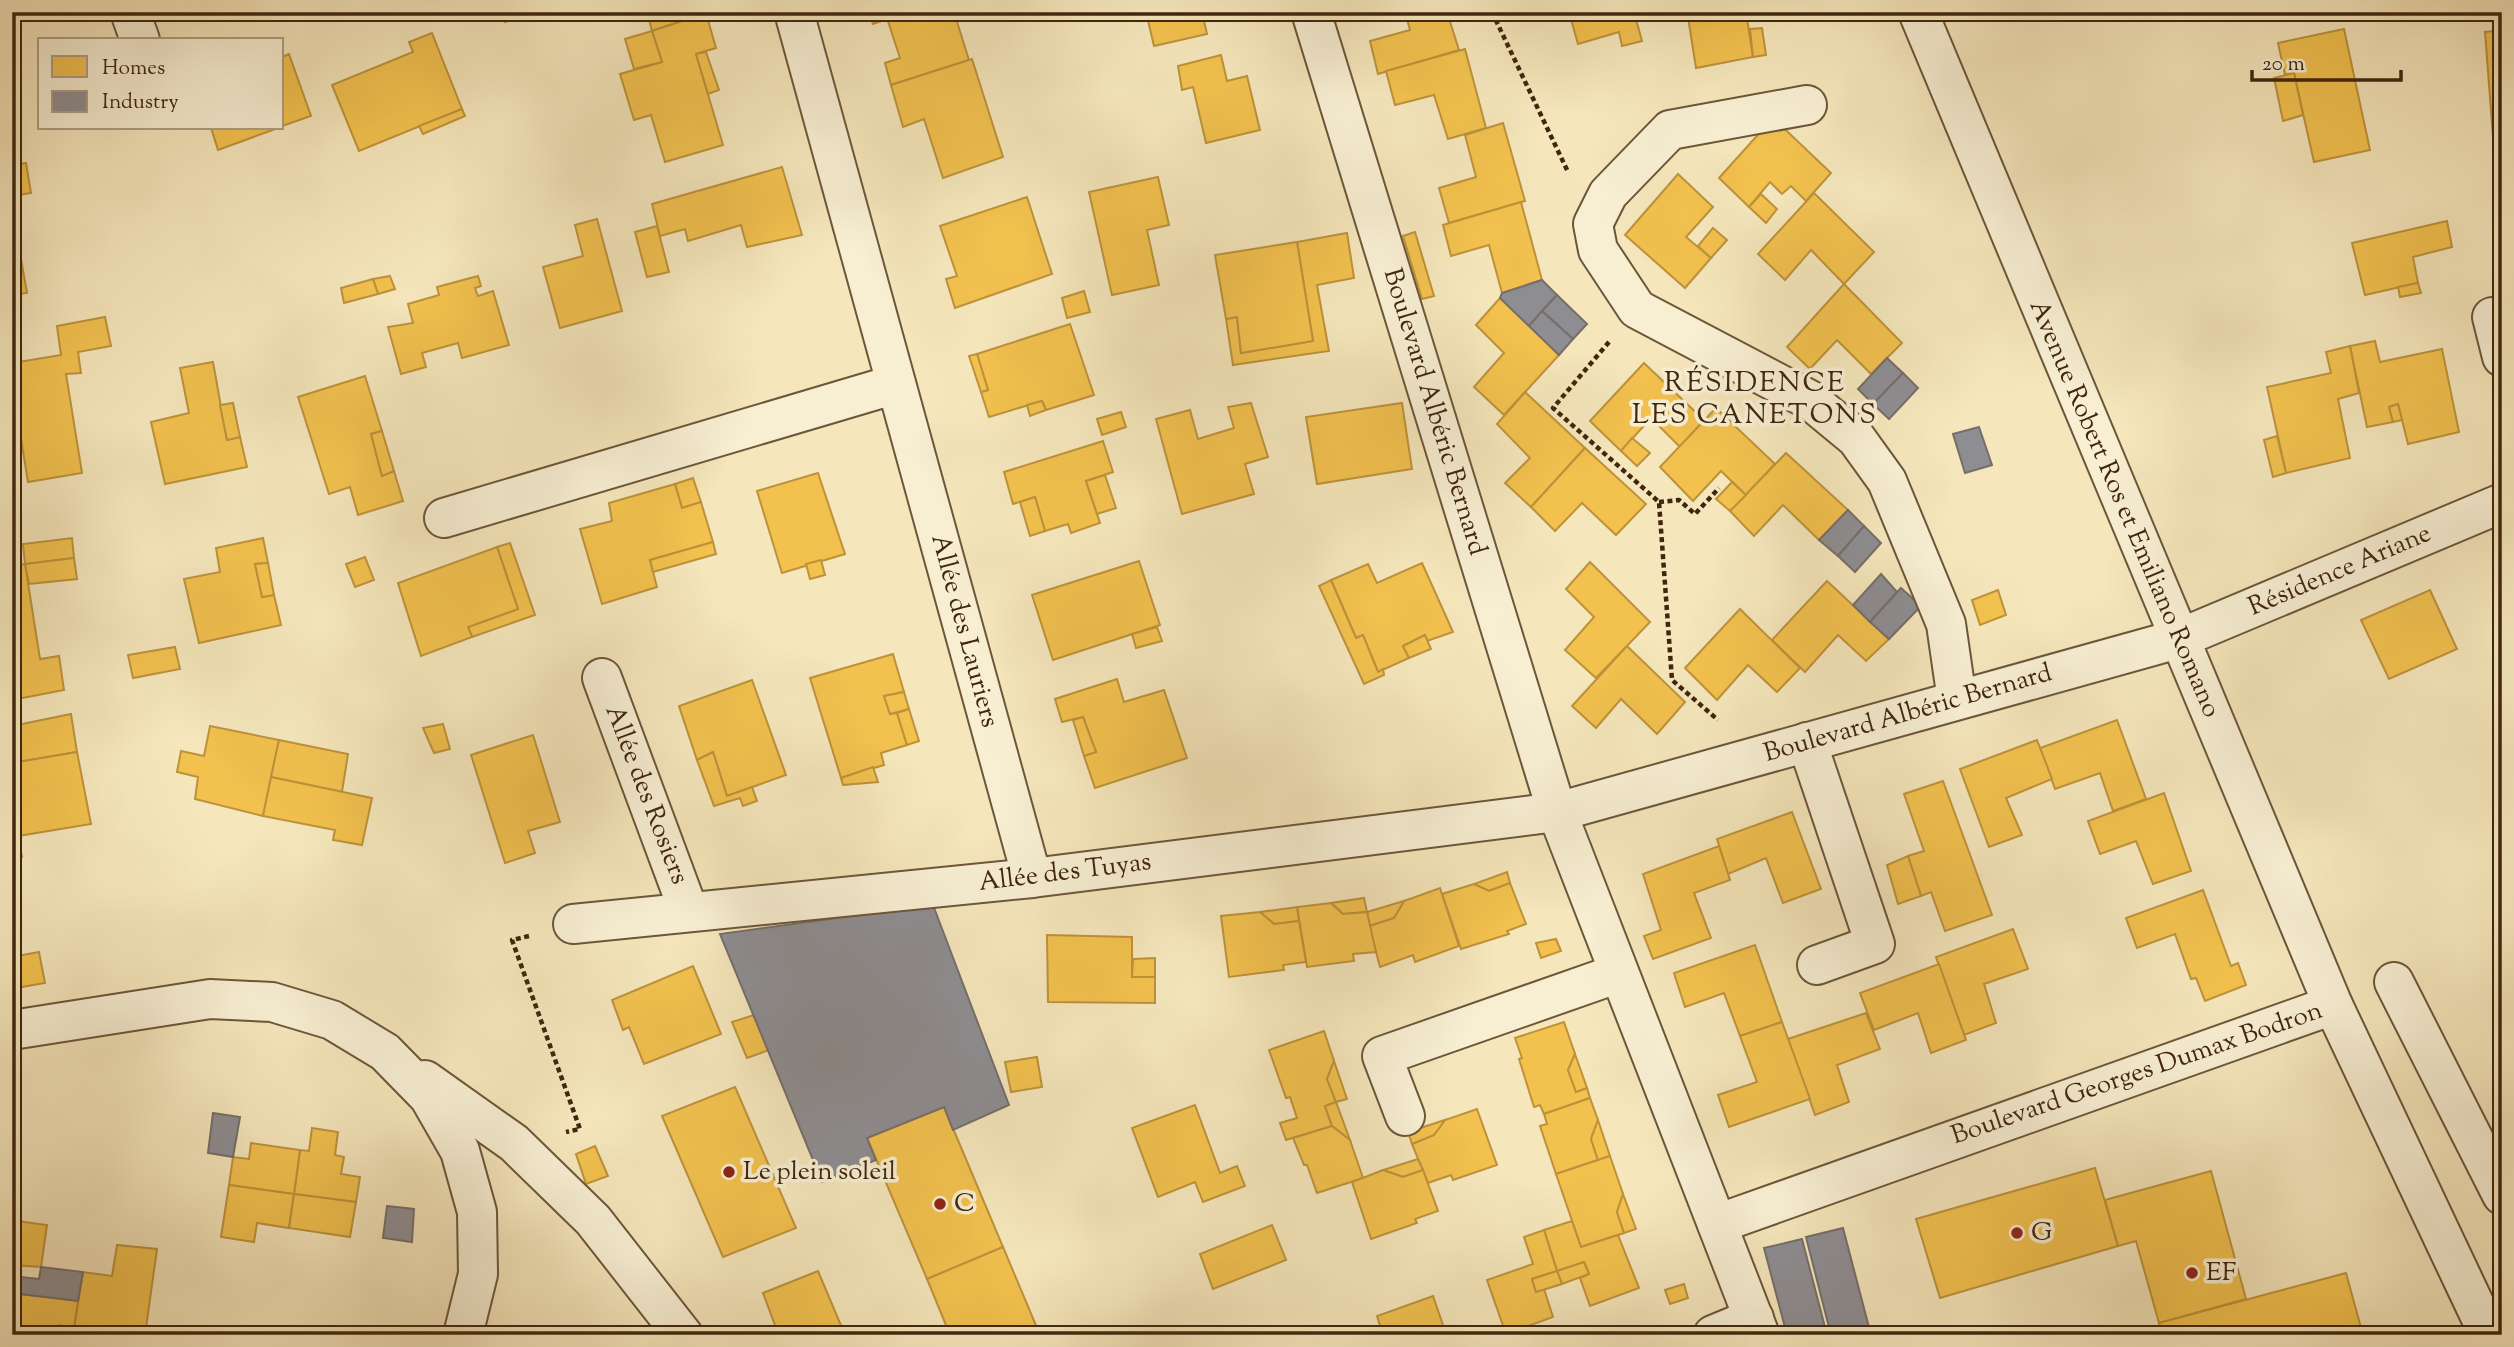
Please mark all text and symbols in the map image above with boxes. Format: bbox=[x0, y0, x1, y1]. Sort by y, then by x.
legend bbox=[38, 38, 284, 130]
scale bar bbox=[2252, 38, 2400, 82]
text: 20 m bbox=[2262, 50, 2305, 80]
text: Homes bbox=[102, 54, 165, 84]
text: Industry bbox=[102, 88, 179, 118]
street label: Boulevard Albéric Bernard bbox=[1373, 264, 1495, 560]
street label: Avenue Robert Ros et Emiliano Romano bbox=[2019, 295, 2229, 723]
district label: RÉSIDENCE LES CANETONS bbox=[1632, 364, 1878, 436]
street label: Résidence Ariane bbox=[2243, 516, 2437, 626]
street label: Allée des Lauriers bbox=[920, 530, 1008, 732]
street label: Boulevard Albéric Bernard bbox=[1759, 655, 2057, 773]
street label: Allée des Rosiers bbox=[595, 700, 697, 890]
street label: Allée des Tuyas bbox=[977, 844, 1153, 902]
street label: Boulevard Georges Dumax Bodron bbox=[1946, 993, 2328, 1155]
place label: Le plein soleil bbox=[743, 1154, 896, 1191]
marker: Le plein soleil bbox=[721, 1164, 737, 1180]
place label: C bbox=[954, 1186, 975, 1223]
marker: C bbox=[932, 1196, 948, 1212]
place label: G bbox=[2031, 1215, 2052, 1252]
marker: G bbox=[2009, 1225, 2025, 1241]
place label: EF bbox=[2206, 1255, 2236, 1292]
marker: EF bbox=[2184, 1265, 2200, 1281]

